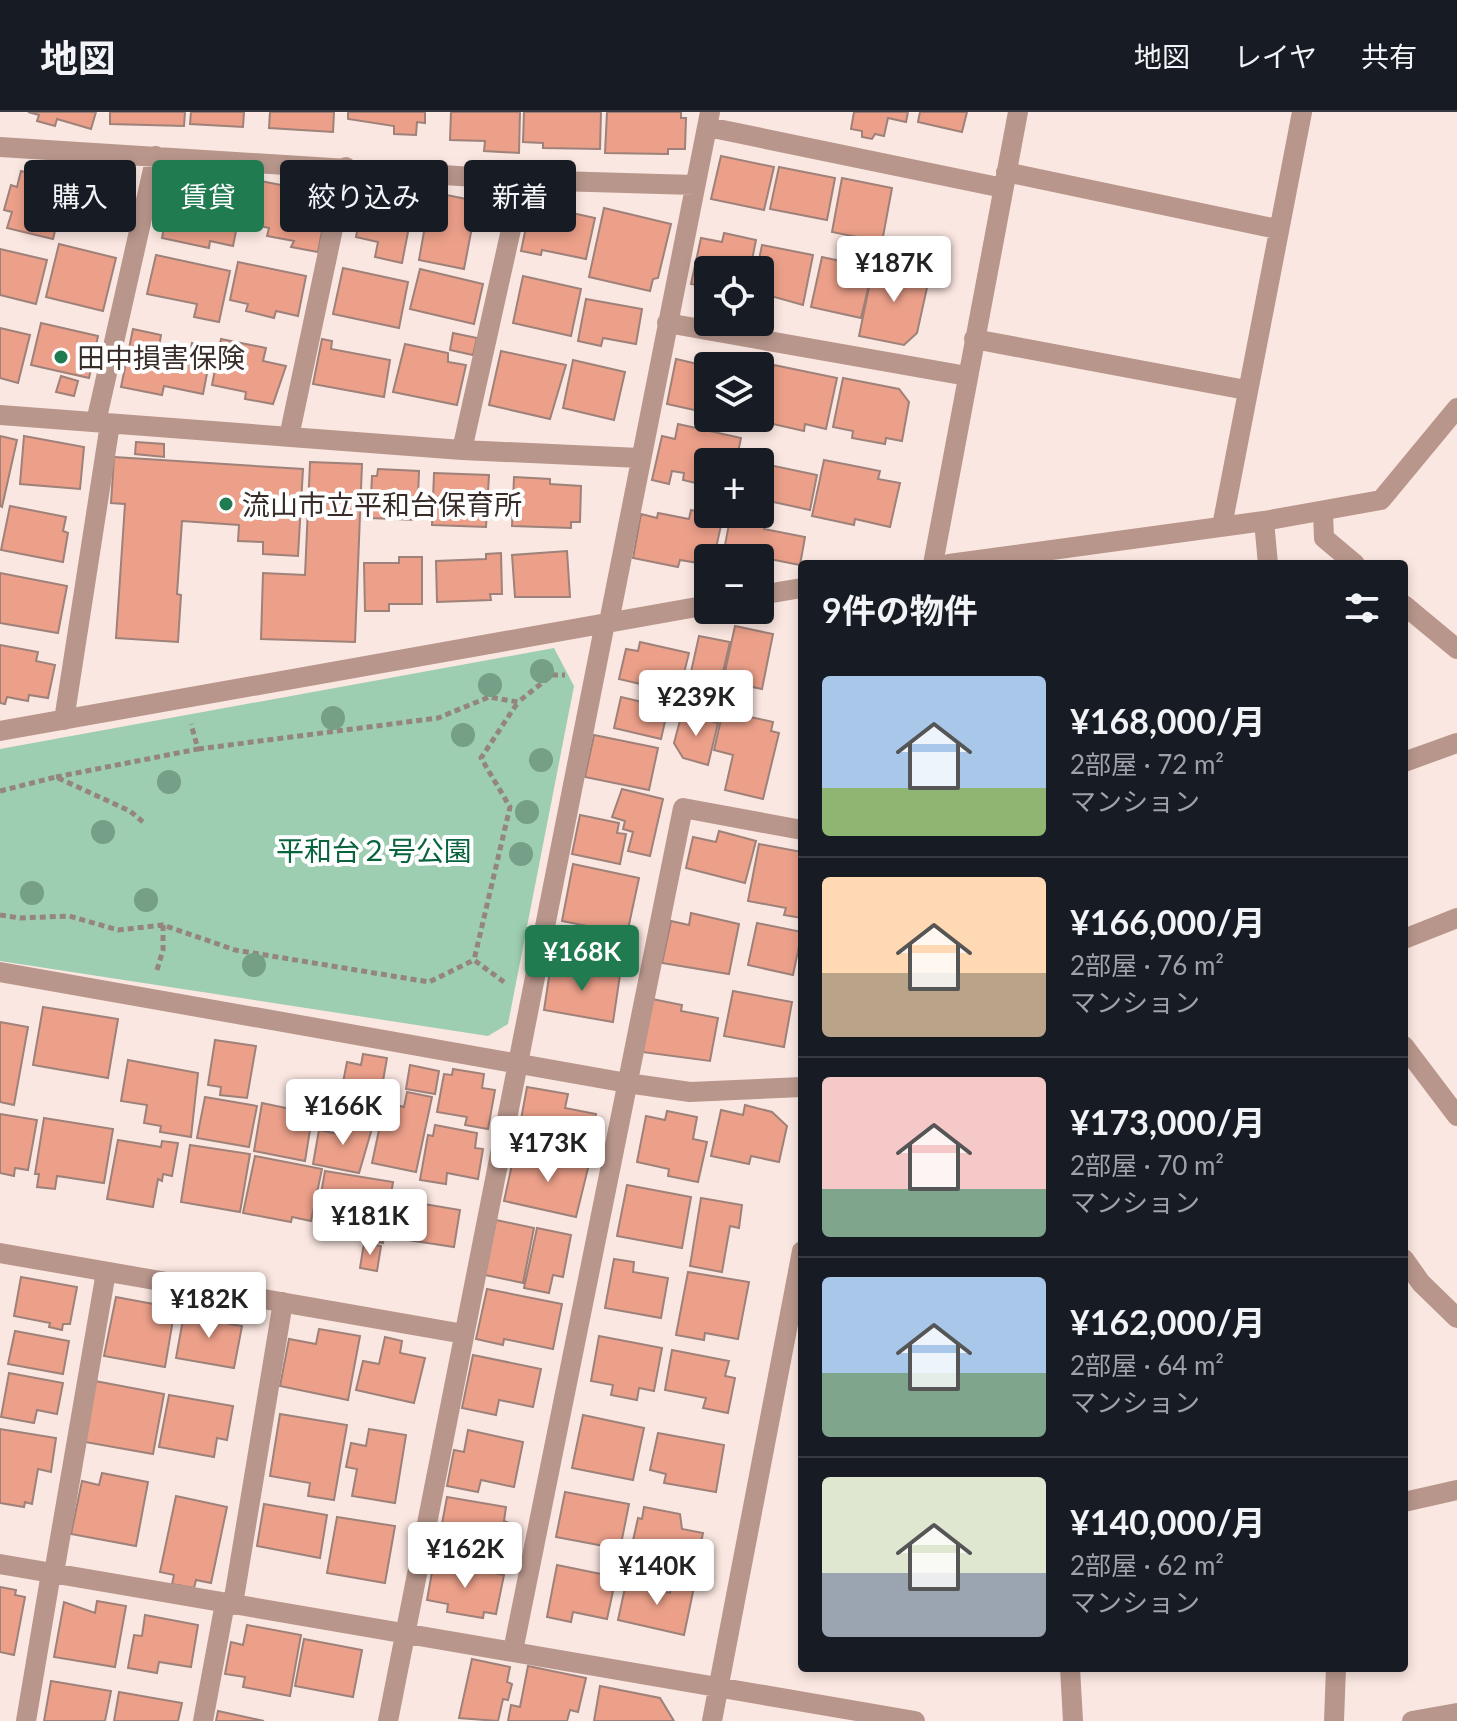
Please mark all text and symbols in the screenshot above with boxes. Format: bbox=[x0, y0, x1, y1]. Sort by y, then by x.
text: 地図 bbox=[40, 34, 116, 80]
text: 地図 bbox=[1134, 39, 1190, 73]
text: レイヤ bbox=[1234, 39, 1317, 73]
text: 共有 bbox=[1361, 39, 1417, 73]
chip: 購入 bbox=[24, 160, 136, 232]
chip: 賃貸 bbox=[152, 160, 264, 232]
chip: 絞り込み bbox=[280, 160, 448, 232]
chip: 新着 bbox=[464, 160, 576, 232]
pin: ¥187K bbox=[838, 236, 950, 304]
text: ¥187K bbox=[855, 246, 933, 278]
map controls bbox=[694, 256, 774, 624]
button: locate bbox=[694, 256, 774, 336]
place label: 田中損害保険 bbox=[77, 340, 245, 374]
marker: 田中損害保険 bbox=[52, 348, 70, 366]
button: layers bbox=[694, 352, 774, 432]
button: + bbox=[694, 448, 774, 528]
place label: 流山市立平和台保育所 bbox=[242, 487, 522, 521]
marker: 流山市立平和台保育所 bbox=[217, 495, 235, 513]
button: − bbox=[694, 544, 774, 624]
icon: filters bbox=[1340, 586, 1384, 630]
text: 9件の物件 bbox=[822, 589, 978, 630]
pin: ¥239K bbox=[640, 670, 752, 738]
text: ¥239K bbox=[657, 680, 735, 712]
text: ¥168,000/月 bbox=[1070, 700, 1266, 741]
icon: home bbox=[886, 708, 982, 804]
text: 2部屋 · 72 m² bbox=[1070, 748, 1224, 780]
text: マンション bbox=[1070, 785, 1200, 817]
park label: 平和台２号公園 bbox=[276, 833, 472, 867]
text: ¥166,000/月 bbox=[1070, 901, 1266, 942]
icon: home bbox=[886, 909, 982, 1005]
pin: ¥168K bbox=[526, 925, 638, 993]
text: ¥168K bbox=[543, 935, 621, 967]
text: 2部屋 · 76 m² bbox=[1070, 949, 1224, 981]
text: マンション bbox=[1070, 986, 1200, 1018]
pin: ¥166K bbox=[287, 1079, 399, 1147]
text: ¥166K bbox=[304, 1089, 382, 1121]
text: ¥173,000/月 bbox=[1070, 1101, 1266, 1142]
icon: home bbox=[886, 1109, 982, 1205]
pin: ¥173K bbox=[492, 1116, 604, 1184]
text: ¥173K bbox=[509, 1126, 587, 1158]
text: 2部屋 · 70 m² bbox=[1070, 1149, 1224, 1181]
text: マンション bbox=[1070, 1186, 1200, 1218]
pin: ¥181K bbox=[314, 1189, 426, 1257]
text: ¥181K bbox=[331, 1199, 409, 1231]
pin: ¥182K bbox=[153, 1272, 265, 1340]
text: ¥182K bbox=[170, 1282, 248, 1314]
text: ¥162,000/月 bbox=[1070, 1301, 1266, 1342]
icon: home bbox=[886, 1309, 982, 1405]
text: 2部屋 · 64 m² bbox=[1070, 1349, 1224, 1381]
text: マンション bbox=[1070, 1386, 1200, 1418]
text: ¥140,000/月 bbox=[1070, 1501, 1266, 1542]
icon: home bbox=[886, 1509, 982, 1605]
pin: ¥162K bbox=[409, 1522, 521, 1590]
text: ¥162K bbox=[426, 1532, 504, 1564]
pin: ¥140K bbox=[601, 1539, 713, 1607]
text: ¥140K bbox=[618, 1549, 696, 1581]
text: 2部屋 · 62 m² bbox=[1070, 1549, 1224, 1581]
text: マンション bbox=[1070, 1586, 1200, 1618]

